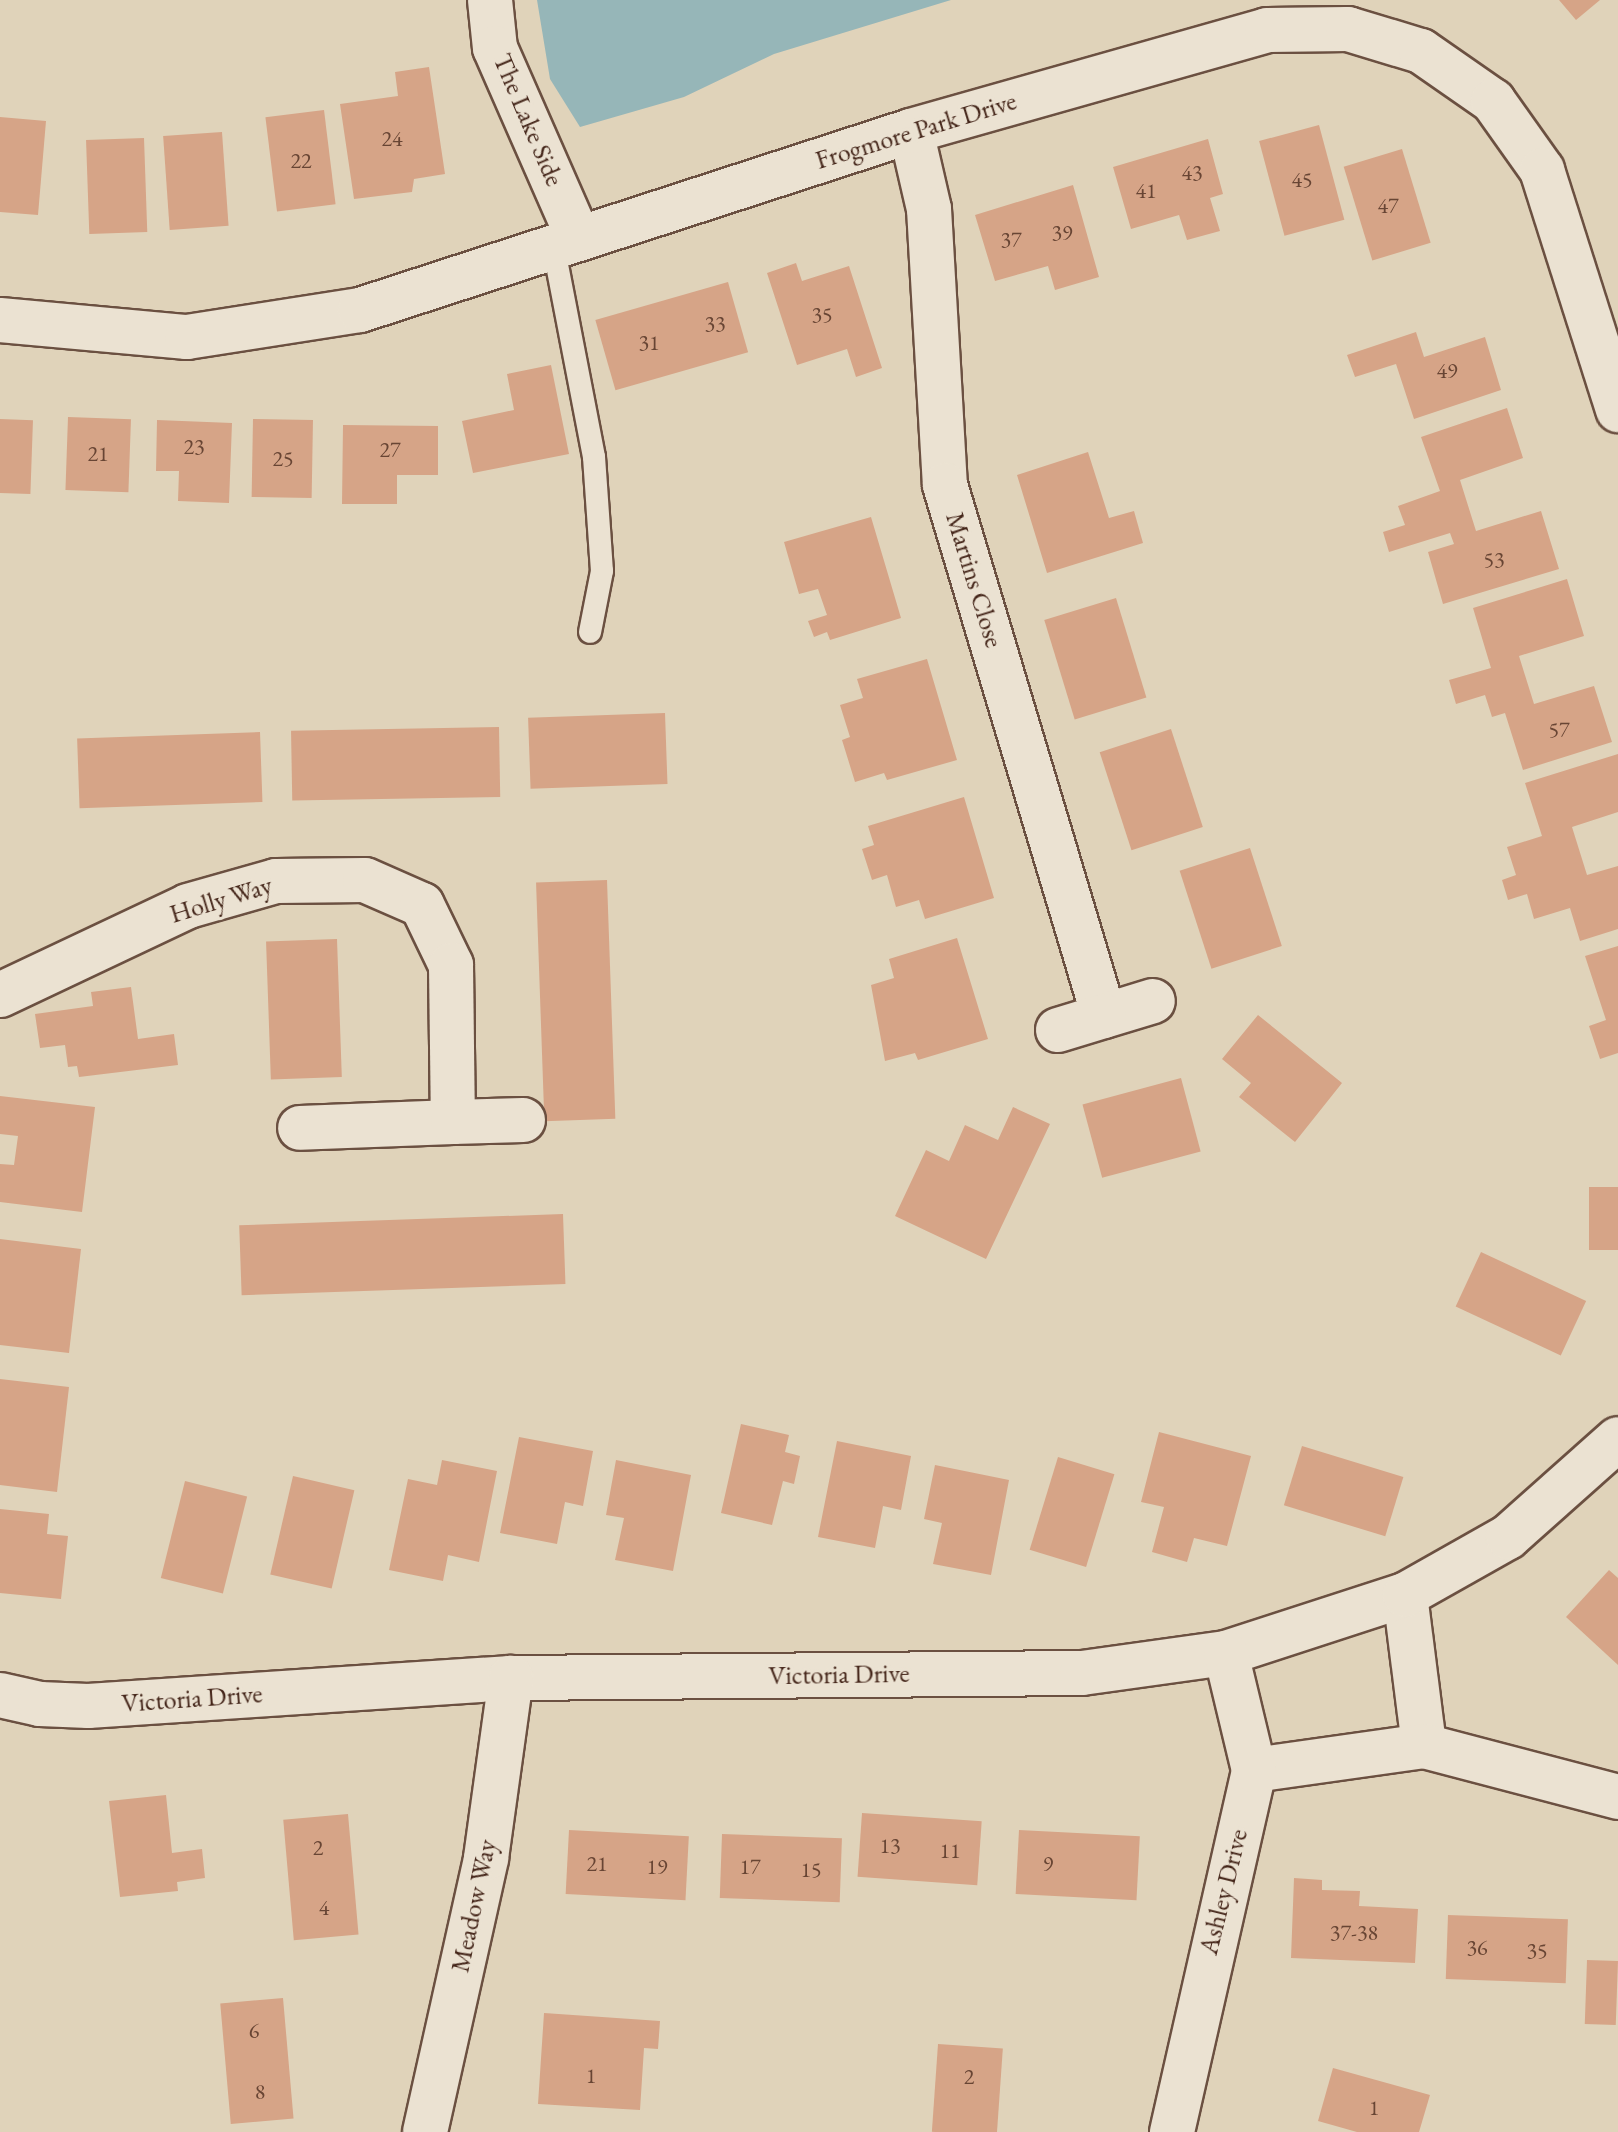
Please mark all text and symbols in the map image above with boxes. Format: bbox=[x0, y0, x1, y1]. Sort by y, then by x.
street label: The Lake Side bbox=[486, 49, 570, 191]
street label: Frogmore Park Drive bbox=[812, 86, 1020, 176]
house number: 24 bbox=[381, 126, 403, 152]
house number: 22 bbox=[290, 148, 312, 174]
house number: 43 bbox=[1181, 160, 1203, 186]
house number: 45 bbox=[1291, 167, 1313, 193]
house number: 41 bbox=[1135, 178, 1157, 204]
house number: 47 bbox=[1377, 193, 1399, 219]
house number: 39 bbox=[1051, 220, 1073, 246]
house number: 37 bbox=[1000, 227, 1022, 253]
house number: 35 bbox=[811, 302, 833, 328]
house number: 33 bbox=[704, 311, 726, 337]
house number: 31 bbox=[638, 330, 660, 356]
house number: 49 bbox=[1436, 358, 1458, 384]
house number: 23 bbox=[183, 434, 205, 460]
house number: 27 bbox=[379, 437, 401, 463]
house number: 21 bbox=[87, 441, 109, 467]
house number: 25 bbox=[272, 446, 294, 472]
street label: Martins Close bbox=[939, 509, 1009, 651]
house number: 53 bbox=[1483, 547, 1505, 573]
house number: 57 bbox=[1548, 717, 1570, 743]
street label: Holly Way bbox=[166, 870, 276, 930]
street label: Victoria Drive bbox=[768, 1658, 910, 1692]
street label: Victoria Drive bbox=[121, 1679, 263, 1719]
street label: Ashley Drive bbox=[1193, 1826, 1255, 1958]
house number: 13 bbox=[879, 1833, 901, 1859]
house number: 2 bbox=[313, 1835, 323, 1861]
street label: Meadow Way bbox=[445, 1837, 503, 1975]
house number: 11 bbox=[939, 1838, 961, 1864]
house number: 21 bbox=[586, 1851, 608, 1877]
house number: 9 bbox=[1043, 1851, 1053, 1877]
house number: 19 bbox=[646, 1854, 668, 1880]
house number: 17 bbox=[739, 1854, 761, 1880]
house number: 15 bbox=[800, 1857, 822, 1883]
house number: 4 bbox=[319, 1895, 329, 1921]
house number: 37-38 bbox=[1330, 1920, 1378, 1946]
house number: 36 bbox=[1466, 1935, 1488, 1961]
house number: 35 bbox=[1526, 1938, 1548, 1964]
house number: 6 bbox=[249, 2018, 259, 2044]
house number: 1 bbox=[586, 2063, 596, 2089]
house number: 2 bbox=[964, 2064, 974, 2090]
house number: 8 bbox=[255, 2079, 265, 2105]
house number: 1 bbox=[1369, 2095, 1379, 2121]

